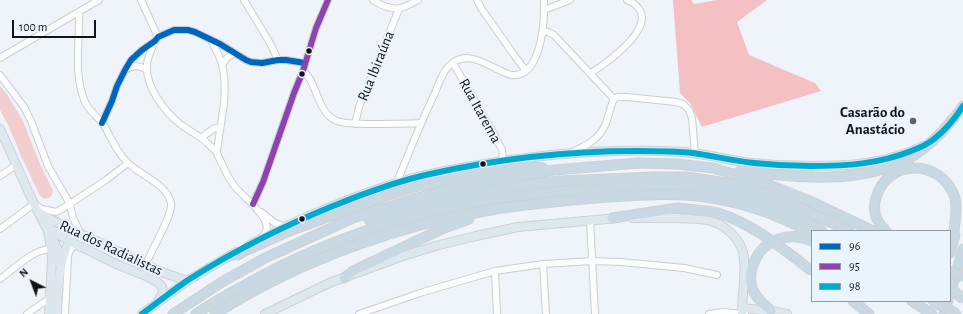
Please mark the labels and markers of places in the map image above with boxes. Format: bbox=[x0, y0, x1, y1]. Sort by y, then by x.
unlabelled marker bbox=[304, 46, 314, 56]
unlabelled marker bbox=[297, 69, 307, 79]
place label: Casarão do Anastácio bbox=[840, 103, 905, 138]
marker: Casarão do Anastácio bbox=[908, 116, 918, 126]
unlabelled marker bbox=[478, 159, 488, 169]
unlabelled marker bbox=[297, 214, 307, 224]

